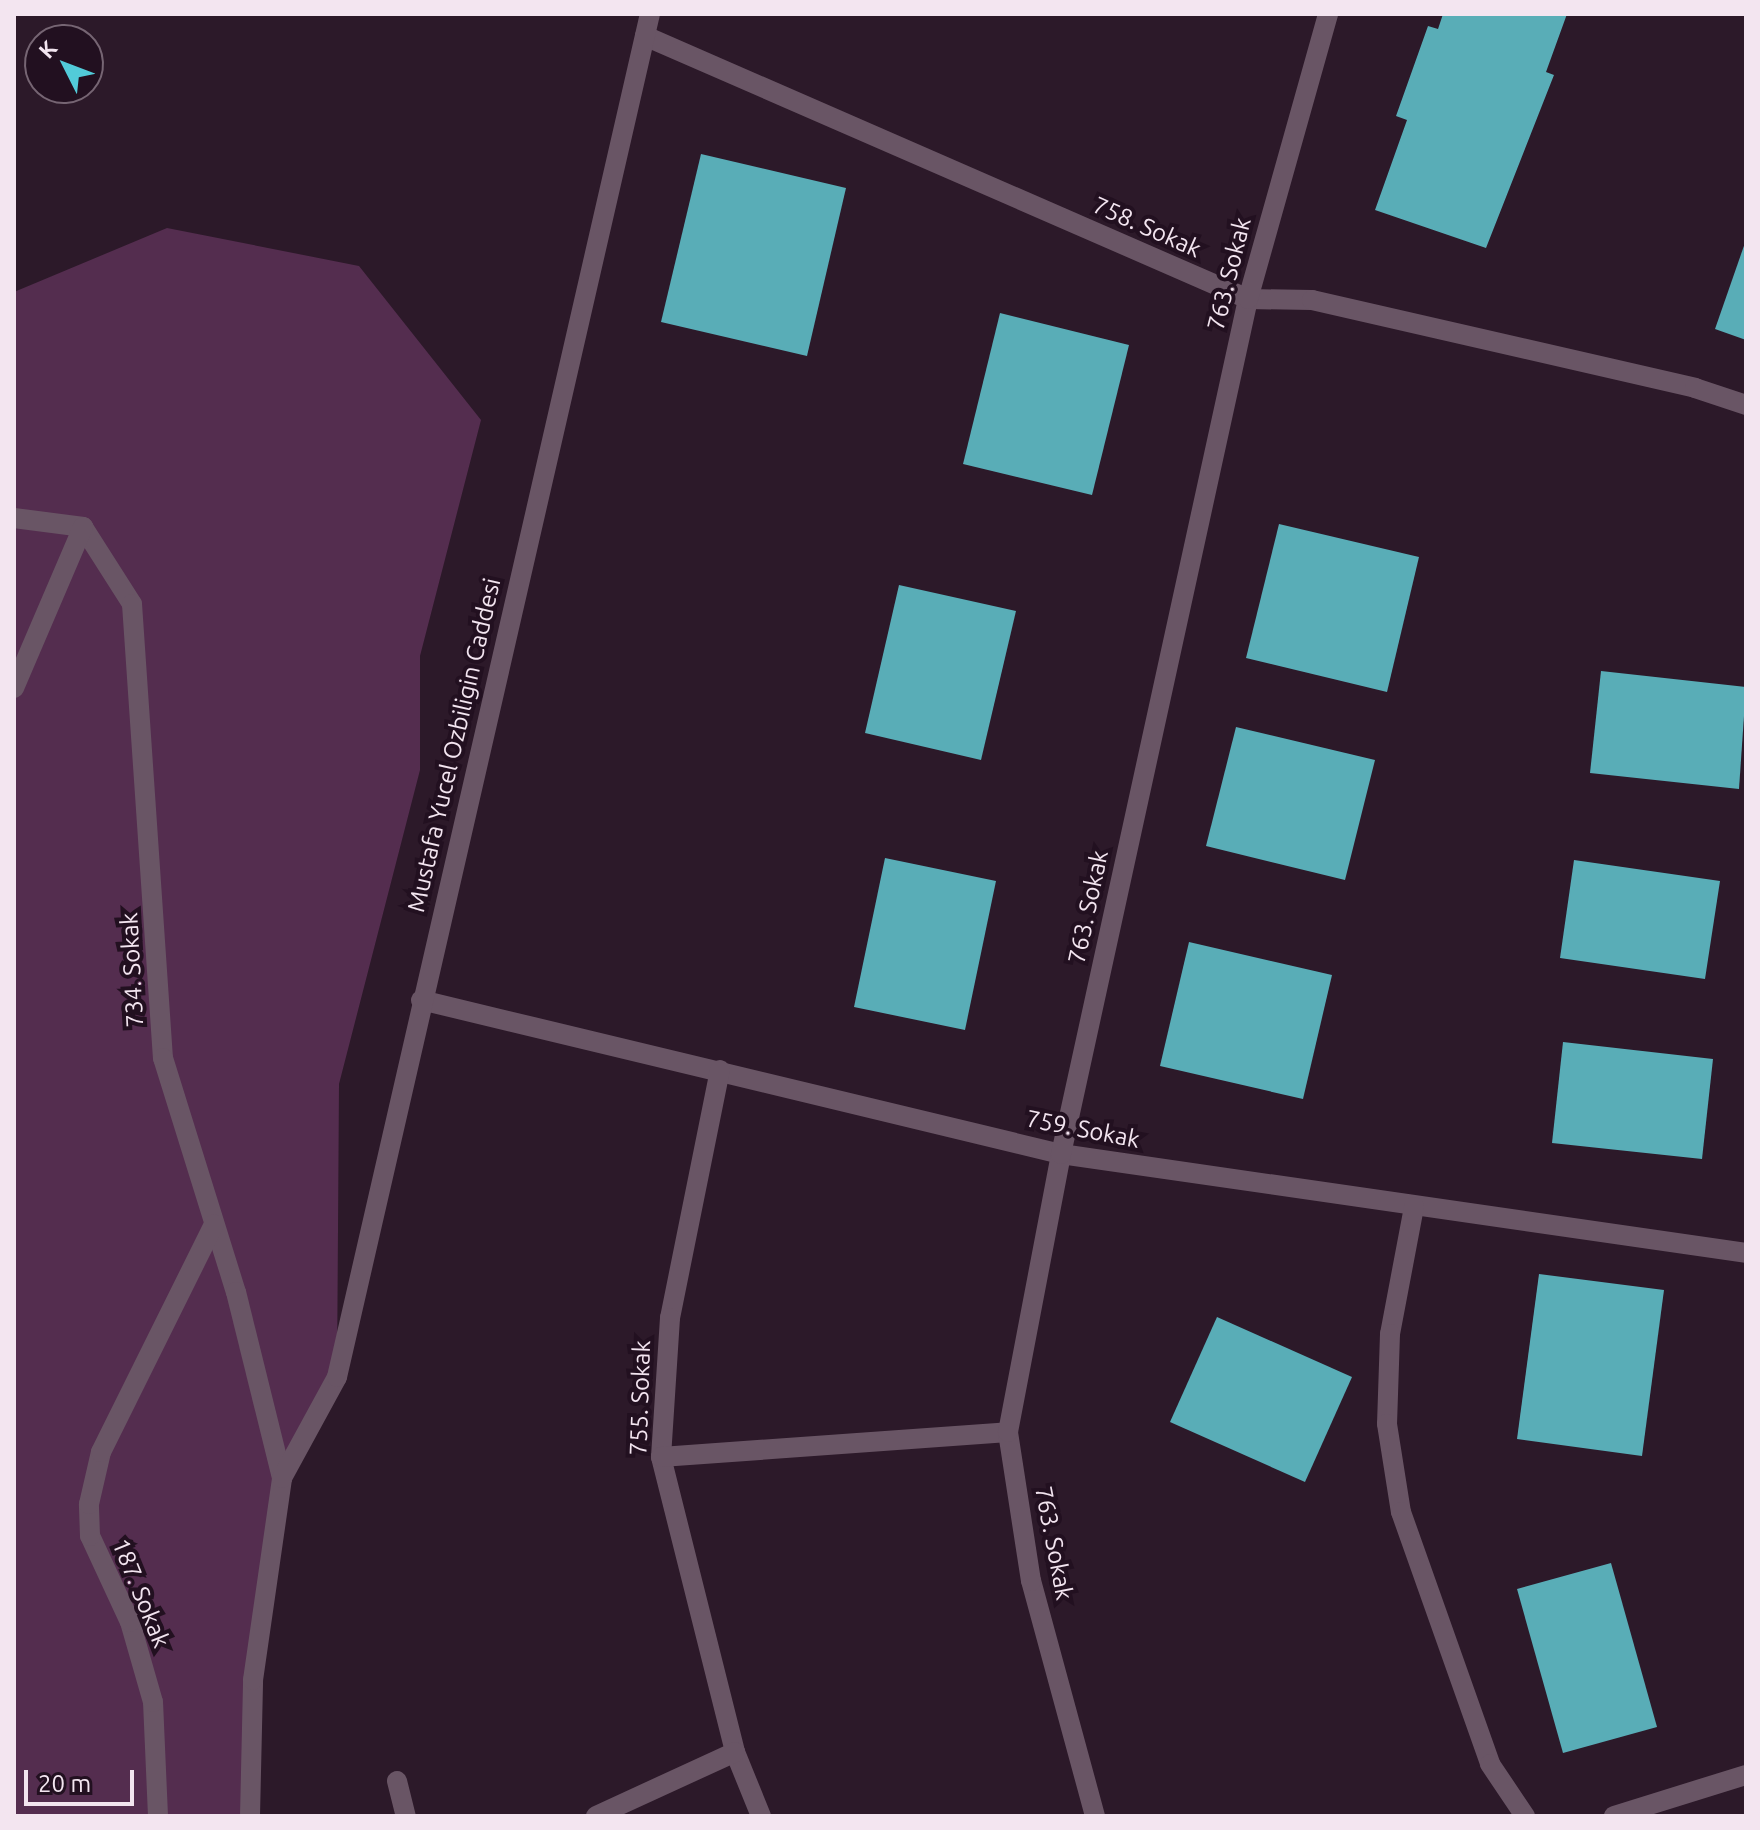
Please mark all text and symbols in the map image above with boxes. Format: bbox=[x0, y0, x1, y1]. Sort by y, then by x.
north arrow bbox=[24, 24, 104, 104]
text: K bbox=[33, 35, 61, 63]
street label: 758. Sokak bbox=[1089, 190, 1205, 264]
street label: 763. Sokak bbox=[1201, 215, 1257, 333]
street label: Mustafa Yucel Ozbiligin Caddesi bbox=[402, 575, 506, 915]
street label: 763. Sokak bbox=[1062, 848, 1114, 966]
street label: 734. Sokak bbox=[115, 912, 149, 1028]
street label: 759. Sokak bbox=[1024, 1104, 1142, 1154]
street label: 755. Sokak bbox=[624, 1340, 656, 1456]
street label: 763. Sokak bbox=[1029, 1484, 1079, 1602]
street label: 187. Sokak bbox=[106, 1534, 176, 1652]
scale bar bbox=[28, 1754, 138, 1804]
text: 20 m bbox=[38, 1770, 91, 1797]

